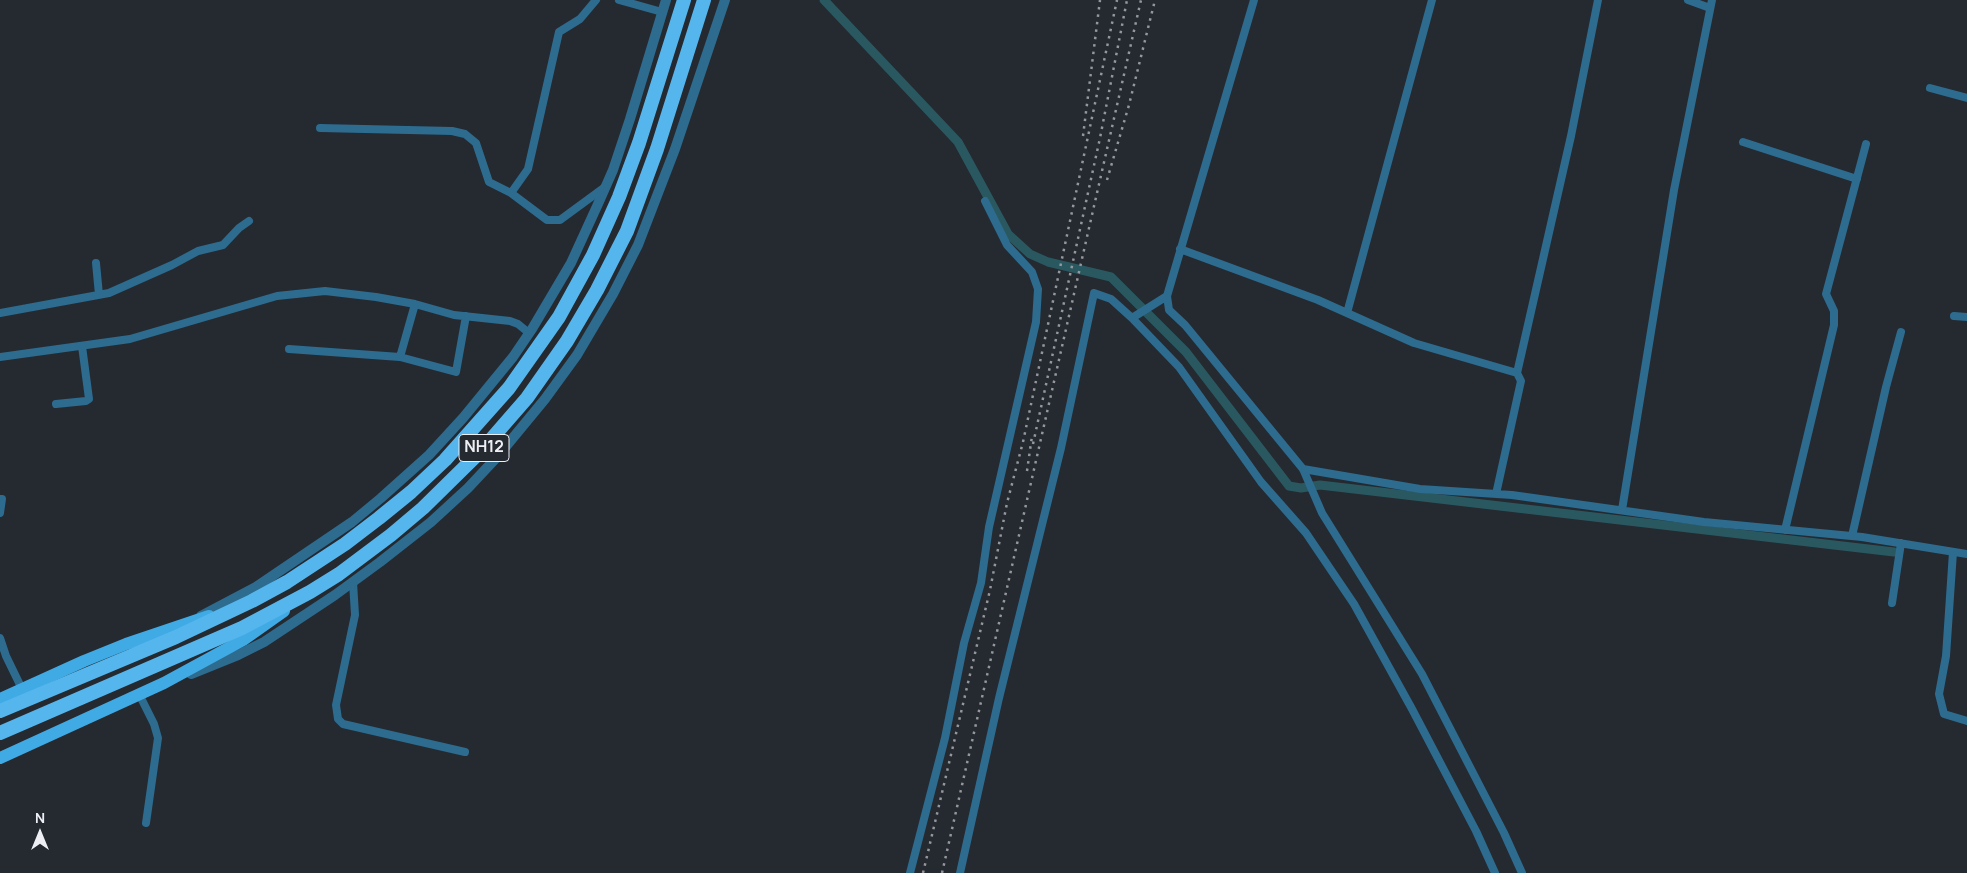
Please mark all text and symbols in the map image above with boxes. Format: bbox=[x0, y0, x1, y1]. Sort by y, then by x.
road number: NH12 bbox=[459, 434, 509, 462]
north arrow bbox=[15, 808, 65, 858]
text: N bbox=[35, 808, 45, 827]

